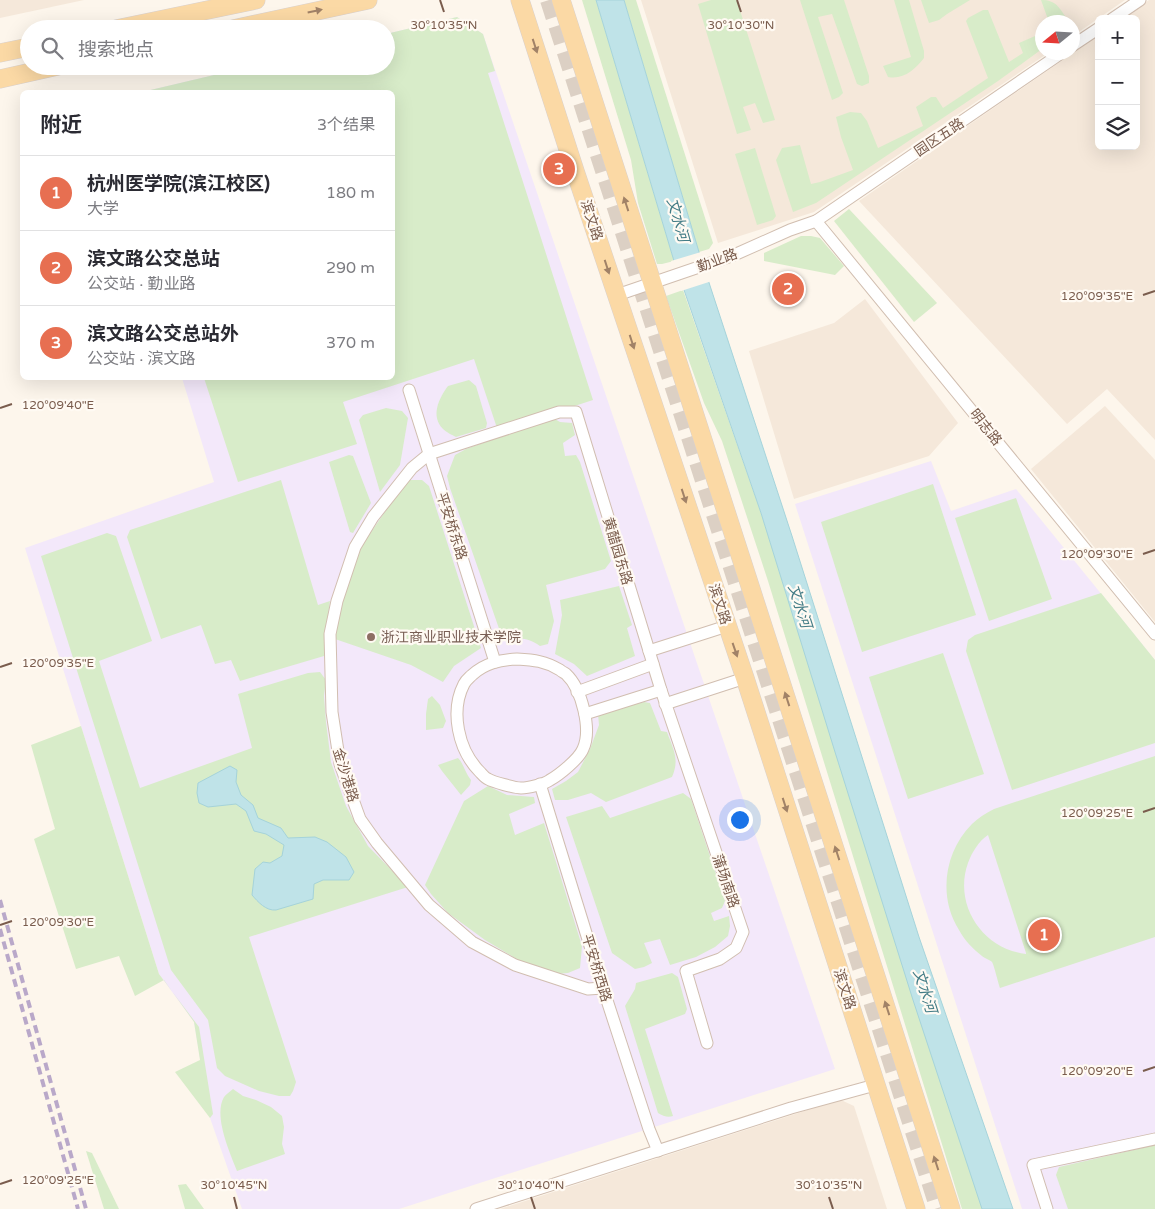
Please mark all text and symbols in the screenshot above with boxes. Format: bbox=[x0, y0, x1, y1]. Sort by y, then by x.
one-way arrow bbox=[308, 7, 323, 15]
north arrow bbox=[1035, 15, 1080, 60]
map controls bbox=[1095, 15, 1140, 150]
button: + bbox=[1095, 15, 1140, 60]
text: 30°10'35"N bbox=[411, 18, 478, 32]
text: 30°10'30"N bbox=[708, 18, 775, 32]
search box bbox=[20, 20, 395, 75]
icon: search bbox=[38, 34, 66, 62]
text: 搜索地点 bbox=[78, 39, 154, 61]
one-way arrow bbox=[532, 39, 539, 54]
button: − bbox=[1095, 60, 1140, 105]
button: layers bbox=[1095, 105, 1140, 150]
text: 附近 bbox=[40, 113, 82, 138]
text: 3个结果 bbox=[317, 115, 375, 135]
street label: 园区五路 bbox=[911, 115, 967, 160]
pin: 3 bbox=[543, 150, 575, 188]
text: 杭州医学院(滨江校区) bbox=[87, 173, 270, 195]
text: 1 bbox=[51, 183, 61, 203]
text: 180 m bbox=[326, 183, 375, 203]
one-way arrow bbox=[621, 196, 629, 211]
water label: 文水河 bbox=[663, 196, 694, 247]
street label: 滨文路 bbox=[577, 198, 606, 243]
text: 大学 bbox=[87, 199, 119, 219]
street label: 勤业路 bbox=[695, 245, 740, 276]
text: 滨文路公交总站 bbox=[87, 248, 220, 270]
text: 2 bbox=[51, 258, 61, 278]
text: 290 m bbox=[326, 258, 375, 278]
one-way arrow bbox=[604, 260, 612, 275]
pin: 2 bbox=[772, 270, 804, 308]
text: 公交站 · 勤业路 bbox=[87, 274, 195, 294]
text: 120°09'35"E bbox=[1061, 289, 1134, 303]
text: 滨文路公交总站外 bbox=[87, 323, 239, 345]
text: 3 bbox=[51, 333, 61, 353]
text: 370 m bbox=[326, 333, 375, 353]
one-way arrow bbox=[629, 334, 636, 349]
text: 公交站 · 滨文路 bbox=[87, 349, 195, 369]
text: 120°09'40"E bbox=[22, 398, 95, 412]
street label: 明志路 bbox=[966, 406, 1005, 449]
one-way arrow bbox=[680, 488, 688, 503]
street label: 平安桥东路 bbox=[433, 490, 470, 562]
street label: 黄醋园东路 bbox=[599, 515, 636, 587]
text: 120°09'30"E bbox=[1061, 547, 1134, 561]
street label: 滨文路 bbox=[705, 582, 734, 627]
water label: 文水河 bbox=[784, 582, 816, 633]
place label: 浙江商业职业技术学院 bbox=[381, 629, 521, 646]
marker: 浙江商业职业技术学院 bbox=[365, 631, 377, 643]
one-way arrow bbox=[731, 643, 739, 658]
text: 120°09'35"E bbox=[22, 656, 95, 670]
one-way arrow bbox=[782, 691, 790, 706]
street label: 金沙港路 bbox=[329, 746, 362, 804]
one-way arrow bbox=[782, 797, 789, 812]
text: 120°09'25"E bbox=[1061, 806, 1134, 820]
your location bbox=[727, 807, 753, 833]
one-way arrow bbox=[832, 846, 840, 861]
street label: 蒲场南路 bbox=[708, 852, 743, 910]
text: 120°09'30"E bbox=[22, 915, 95, 929]
pin: 1 bbox=[1028, 916, 1060, 954]
street label: 平安桥西路 bbox=[578, 932, 615, 1004]
street label: 滨文路 bbox=[830, 967, 859, 1012]
water label: 文水河 bbox=[909, 967, 941, 1018]
one-way arrow bbox=[882, 1000, 890, 1015]
text: 120°09'20"E bbox=[1061, 1064, 1134, 1078]
one-way arrow bbox=[932, 1155, 940, 1170]
text: 120°09'25"E bbox=[22, 1173, 95, 1187]
text: 30°10'45"N bbox=[201, 1178, 268, 1192]
text: 30°10'40"N bbox=[498, 1178, 565, 1192]
text: 30°10'35"N bbox=[796, 1178, 863, 1192]

